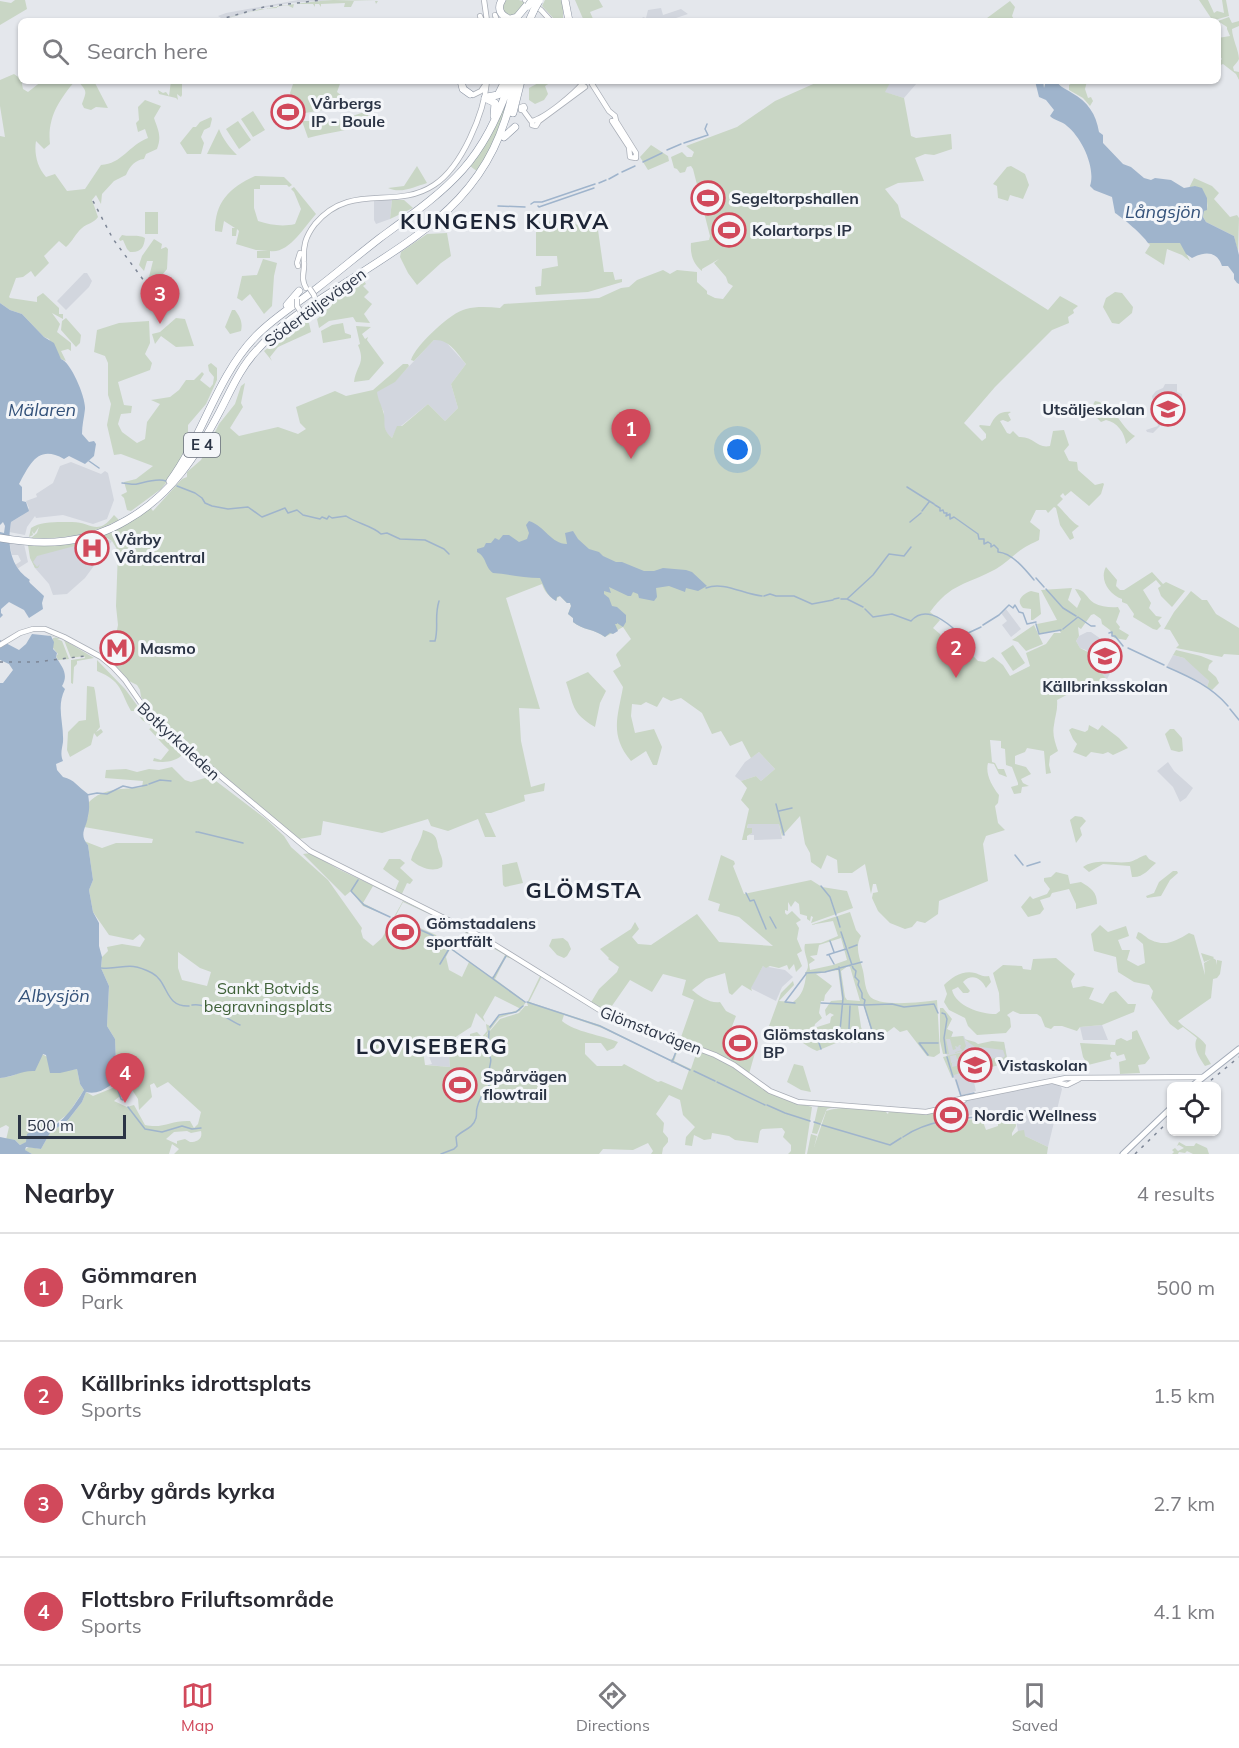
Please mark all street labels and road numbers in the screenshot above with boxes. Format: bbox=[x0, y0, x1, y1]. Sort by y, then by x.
street label: Södertäljevägen bbox=[260, 263, 370, 351]
road number: E 4 bbox=[184, 433, 220, 457]
street label: Botkyrkaleden bbox=[133, 698, 225, 784]
street label: Glömstavägen bbox=[597, 1001, 705, 1059]

